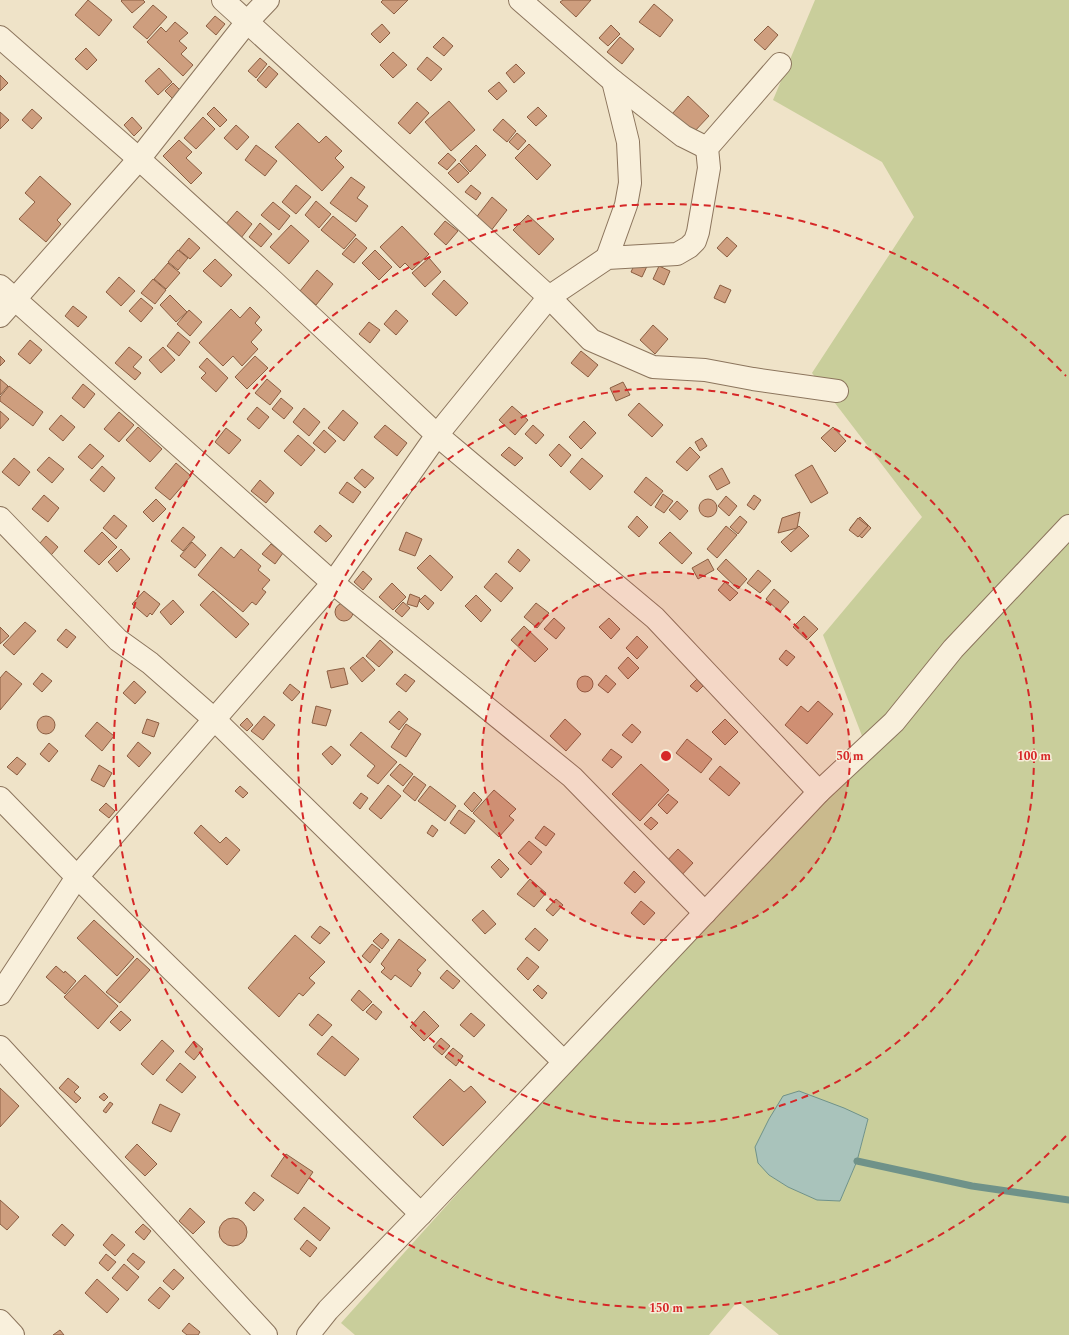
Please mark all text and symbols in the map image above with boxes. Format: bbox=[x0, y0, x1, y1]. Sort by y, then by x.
text: 50 m bbox=[836, 747, 864, 766]
text: 100 m bbox=[1017, 747, 1051, 766]
centre of rings bbox=[659, 749, 673, 763]
text: 150 m bbox=[649, 1299, 683, 1318]

